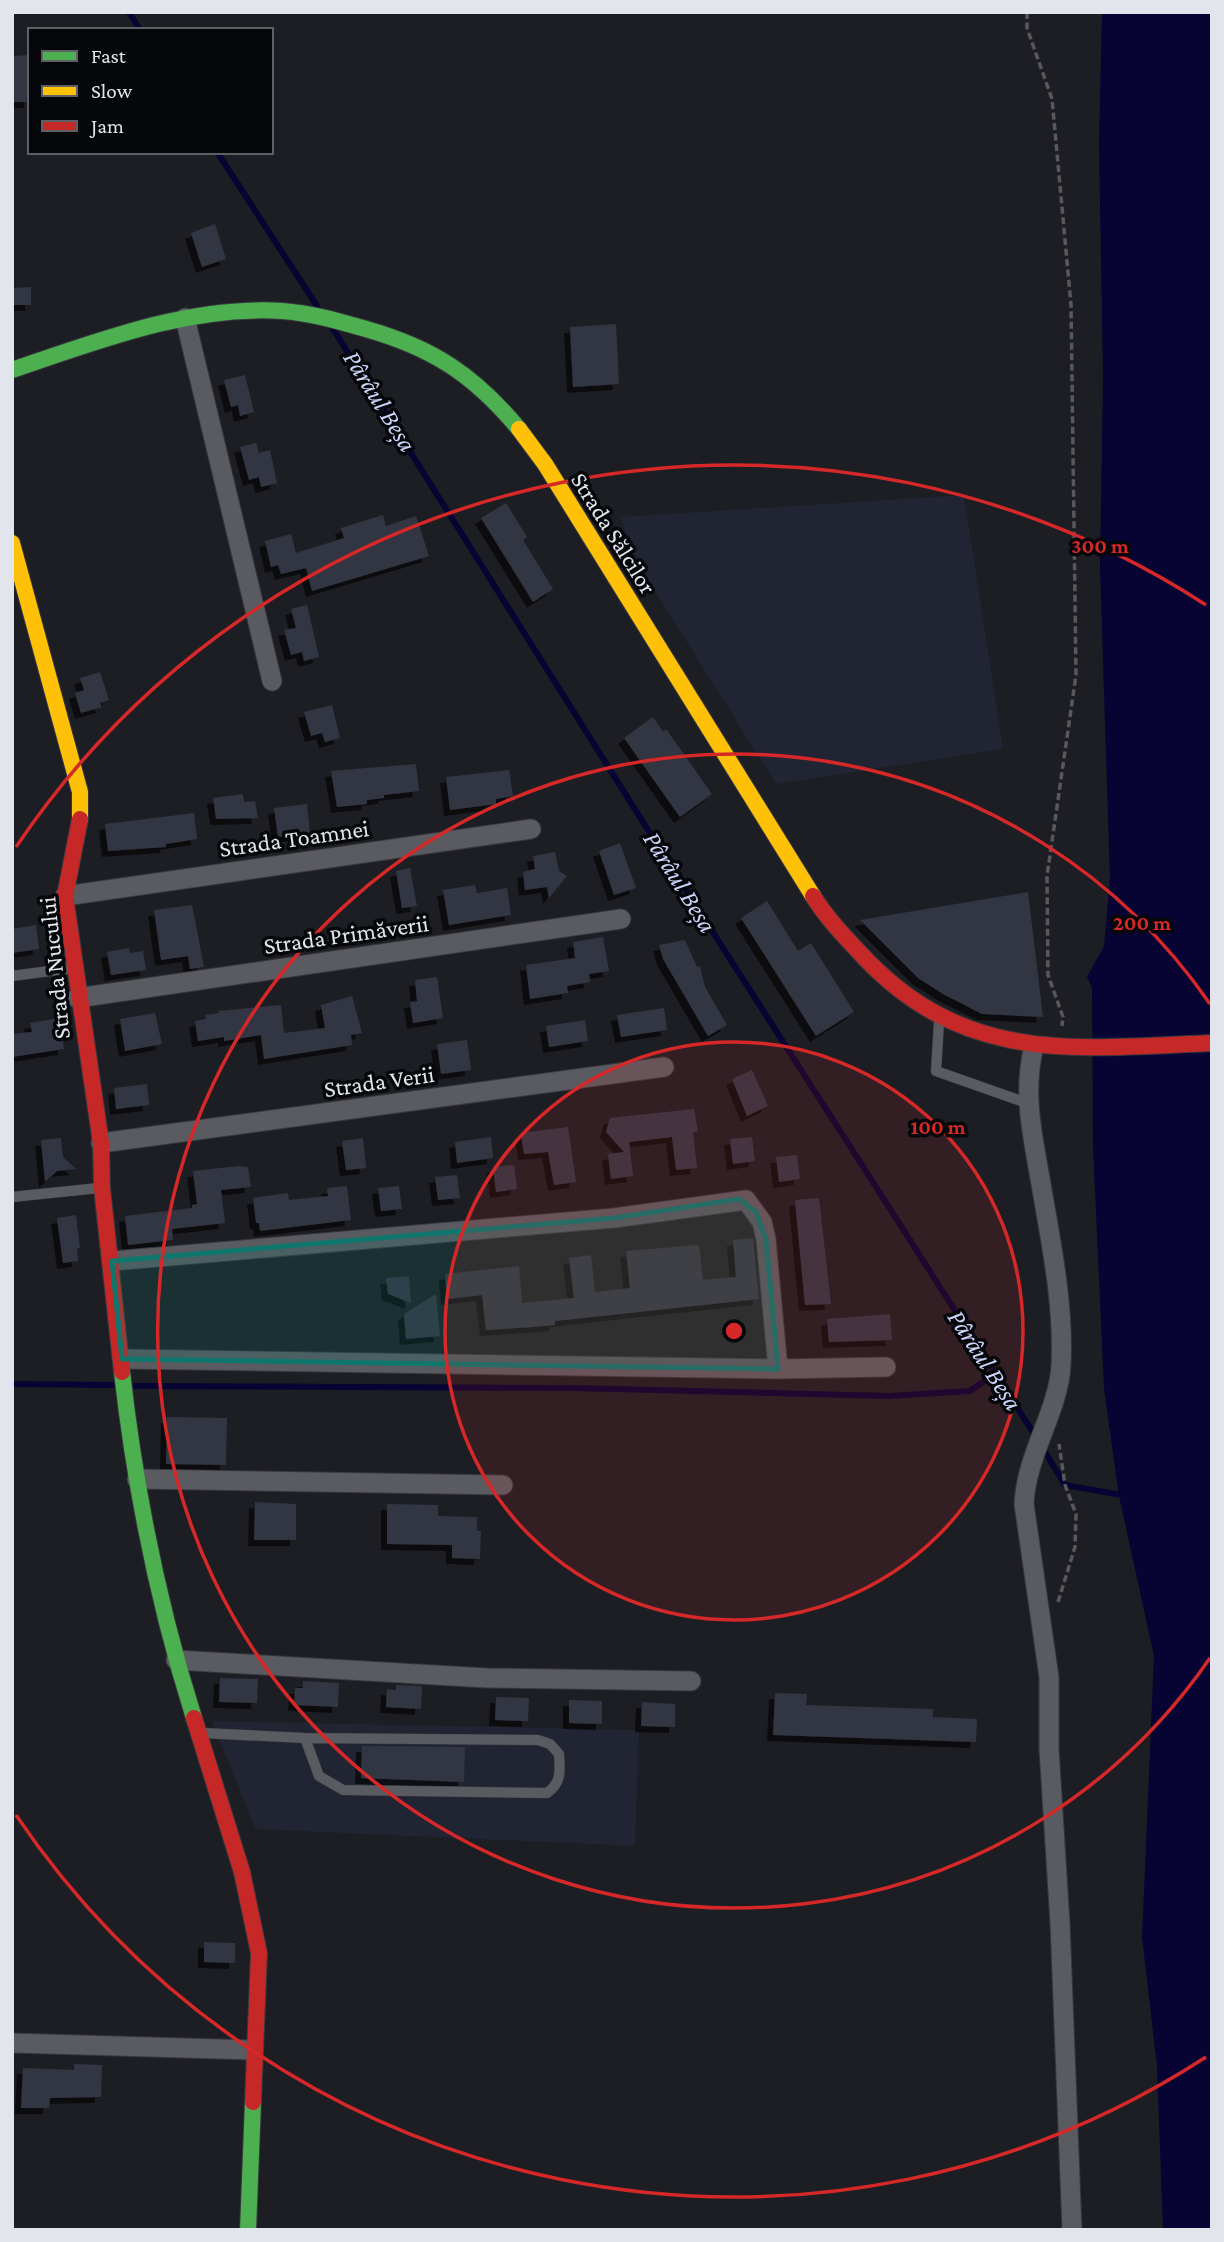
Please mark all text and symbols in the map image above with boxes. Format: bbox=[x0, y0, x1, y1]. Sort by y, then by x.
legend bbox=[28, 28, 273, 154]
text: Fast bbox=[91, 44, 127, 68]
text: Slow bbox=[91, 79, 133, 103]
text: Jam bbox=[89, 114, 124, 138]
water label: Pârâul Beșa bbox=[337, 345, 423, 458]
street label: Strada Sălcilor bbox=[566, 467, 662, 599]
text: 300 m bbox=[1071, 534, 1129, 558]
street label: Strada Toamnei bbox=[217, 814, 371, 862]
water label: Pârâul Beșa bbox=[637, 826, 723, 939]
street label: Strada Nucului bbox=[33, 895, 75, 1041]
street label: Strada Primăverii bbox=[262, 909, 430, 959]
text: 200 m bbox=[1113, 911, 1171, 935]
street label: Strada Verii bbox=[322, 1060, 436, 1102]
text: 100 m bbox=[910, 1115, 966, 1139]
water label: Pârâul Beșa bbox=[941, 1304, 1028, 1416]
centre of rings bbox=[722, 1319, 746, 1343]

